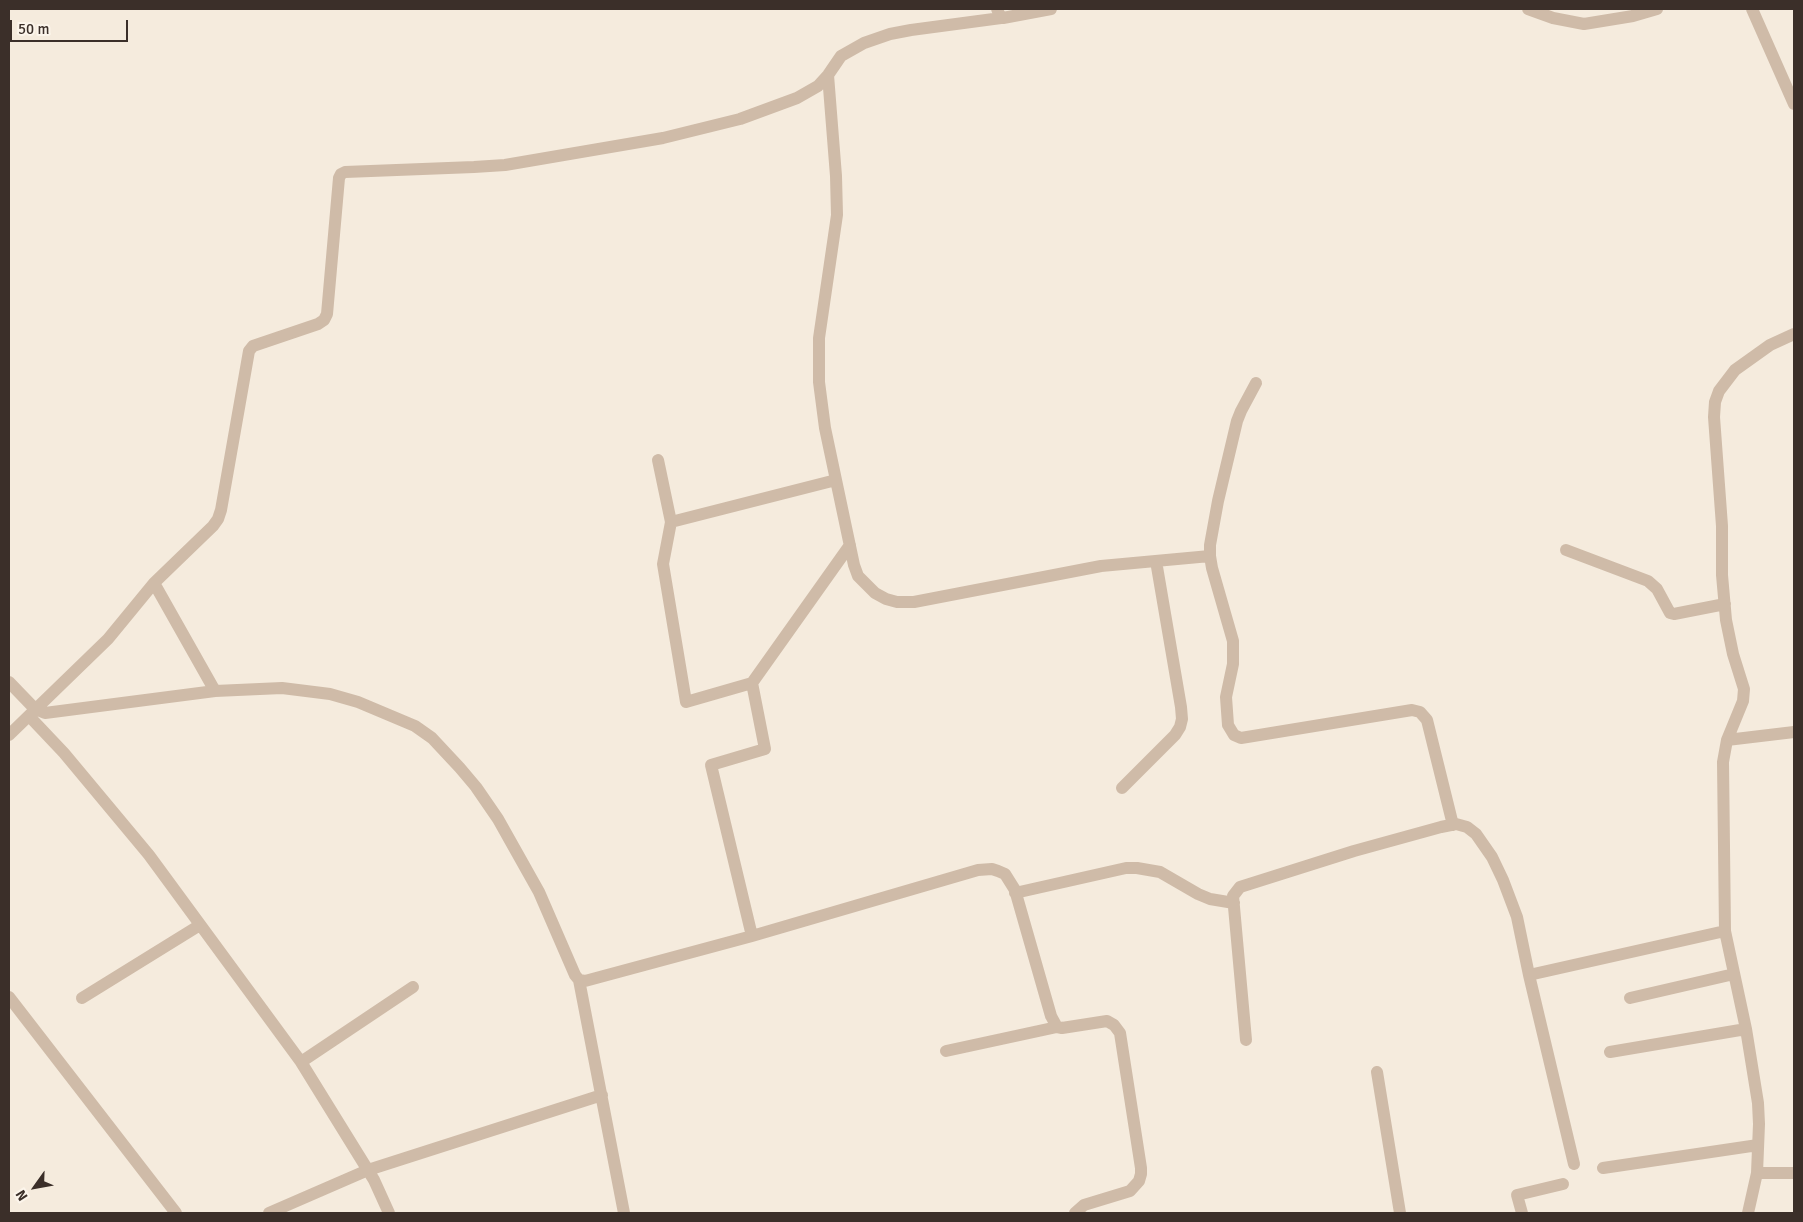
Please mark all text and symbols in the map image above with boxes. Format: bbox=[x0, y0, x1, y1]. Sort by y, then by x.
scale bar bbox=[12, 10, 130, 42]
text: 50 m bbox=[18, 20, 49, 38]
north arrow bbox=[10, 1162, 60, 1212]
text: N bbox=[12, 1187, 32, 1204]

